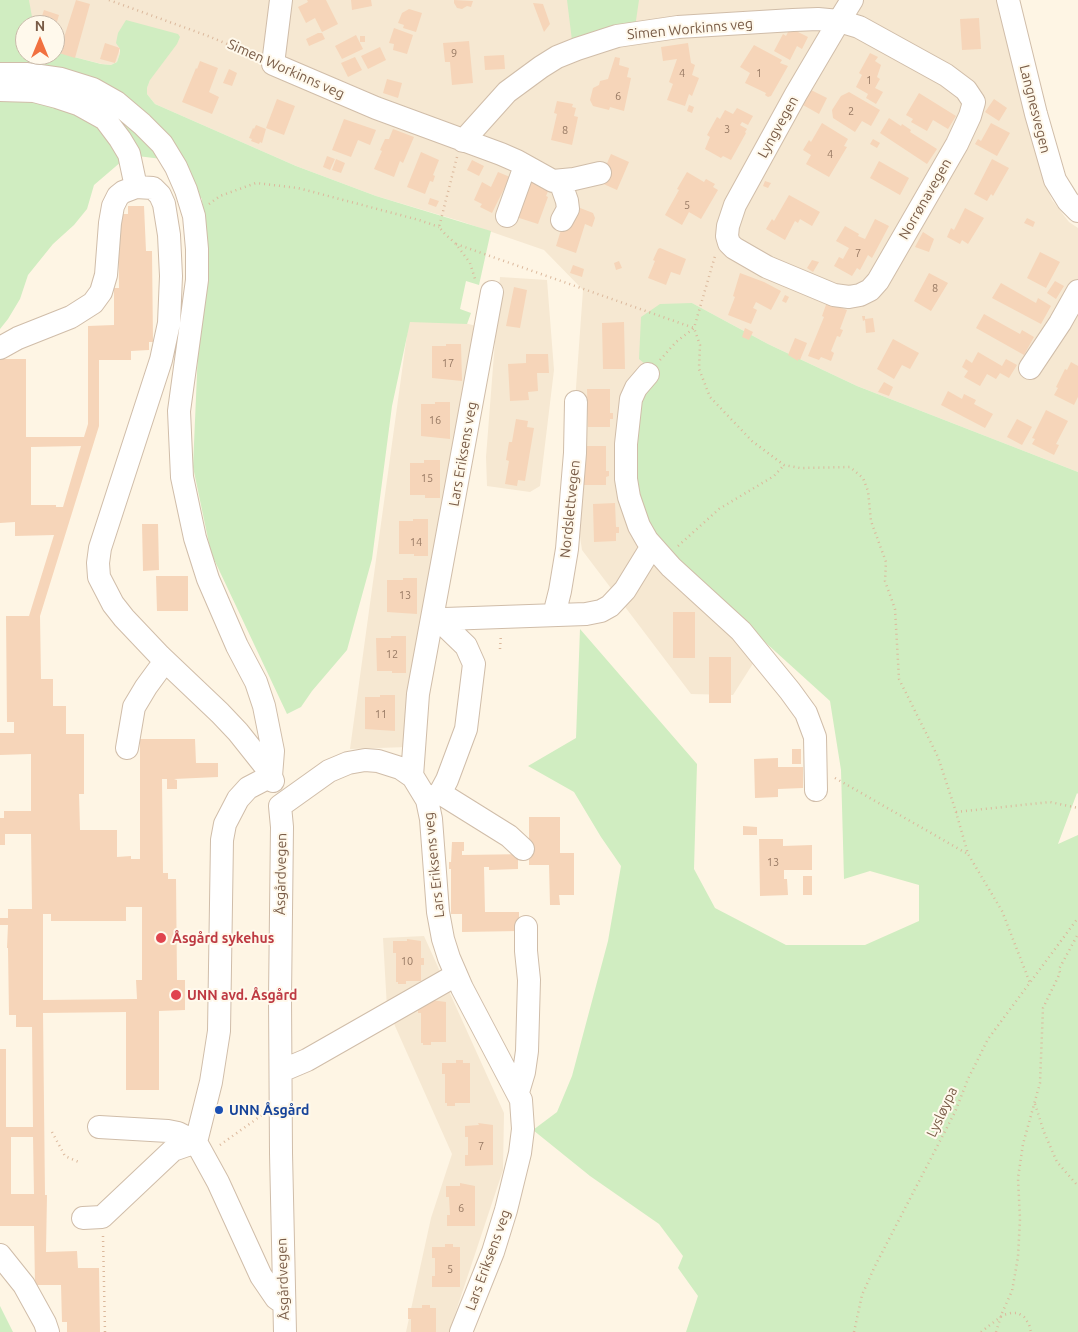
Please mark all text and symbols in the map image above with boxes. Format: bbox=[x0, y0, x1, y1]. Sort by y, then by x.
north arrow bbox=[15, 15, 65, 65]
street label: Simen Workinns veg bbox=[626, 15, 754, 43]
text: N bbox=[35, 18, 45, 34]
street label: Simen Workinns veg bbox=[225, 36, 347, 102]
house number: 9 bbox=[451, 46, 457, 60]
street label: Langnesvegen bbox=[1016, 63, 1054, 155]
house number: 4 bbox=[679, 66, 685, 80]
house number: 1 bbox=[756, 66, 762, 80]
house number: 1 bbox=[866, 73, 872, 87]
house number: 6 bbox=[615, 89, 621, 103]
street label: Lyngvegen bbox=[754, 93, 802, 161]
house number: 2 bbox=[848, 104, 854, 118]
house number: 3 bbox=[724, 122, 730, 136]
house number: 8 bbox=[562, 123, 568, 137]
house number: 4 bbox=[827, 147, 833, 161]
street label: Norrønavegen bbox=[895, 156, 955, 242]
house number: 5 bbox=[684, 198, 690, 212]
house number: 7 bbox=[855, 246, 861, 260]
house number: 8 bbox=[932, 281, 938, 295]
house number: 17 bbox=[442, 356, 454, 370]
street label: Lars Eriksens veg bbox=[446, 400, 480, 508]
house number: 16 bbox=[429, 413, 441, 427]
street label: Nordslettvegen bbox=[556, 459, 584, 559]
house number: 15 bbox=[421, 471, 433, 485]
house number: 14 bbox=[410, 535, 422, 549]
house number: 13 bbox=[399, 588, 411, 602]
house number: 12 bbox=[386, 647, 398, 661]
house number: 11 bbox=[375, 707, 387, 721]
street label: Lars Eriksens veg bbox=[420, 811, 448, 919]
street label: Åsgårdvegen bbox=[272, 833, 290, 915]
house number: 13 bbox=[767, 855, 779, 869]
place label: Åsgård sykehus bbox=[172, 930, 274, 946]
marker: Åsgård sykehus bbox=[154, 931, 168, 945]
house number: 10 bbox=[401, 954, 413, 968]
place label: UNN avd. Åsgård bbox=[187, 987, 297, 1003]
marker: UNN avd. Åsgård bbox=[169, 988, 183, 1002]
street label: Lysløypa bbox=[923, 1084, 961, 1140]
place label: UNN Åsgård bbox=[229, 1102, 309, 1118]
marker: UNN Åsgård bbox=[213, 1104, 225, 1116]
house number: 7 bbox=[478, 1139, 484, 1153]
house number: 6 bbox=[458, 1201, 464, 1215]
street label: Lars Eriksens veg bbox=[462, 1207, 514, 1313]
street label: Åsgårdvegen bbox=[273, 1238, 293, 1320]
house number: 5 bbox=[447, 1262, 453, 1276]

